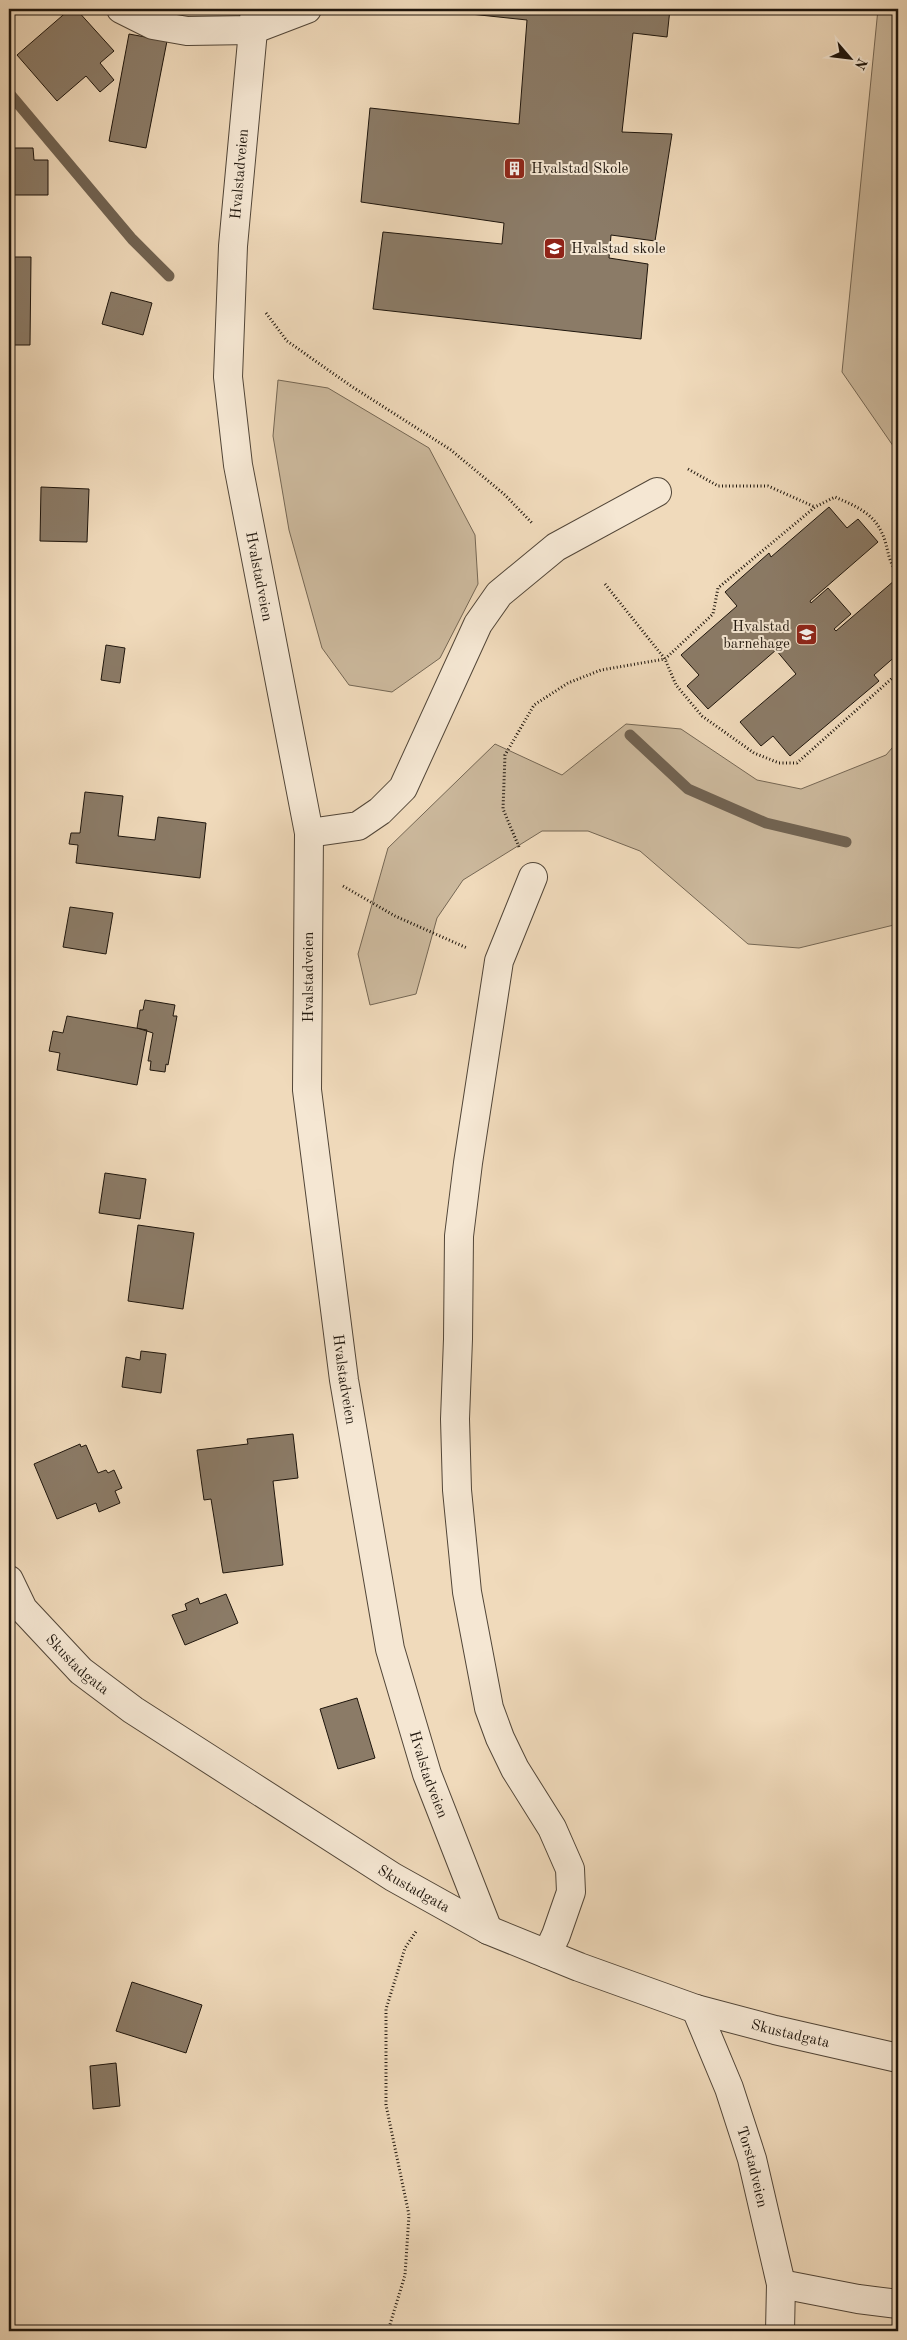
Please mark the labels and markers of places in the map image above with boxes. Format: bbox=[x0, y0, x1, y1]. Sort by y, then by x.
building icon: Hvalstad Skole bbox=[503, 156, 527, 180]
place label: Hvalstad Skole bbox=[531, 162, 629, 177]
school or university icon: Hvalstad skole bbox=[543, 236, 567, 260]
place label: Hvalstad skole bbox=[571, 242, 666, 257]
place label: Hvalstad barnehage bbox=[723, 620, 790, 652]
school or university icon: Hvalstad barnehage bbox=[794, 623, 818, 647]

